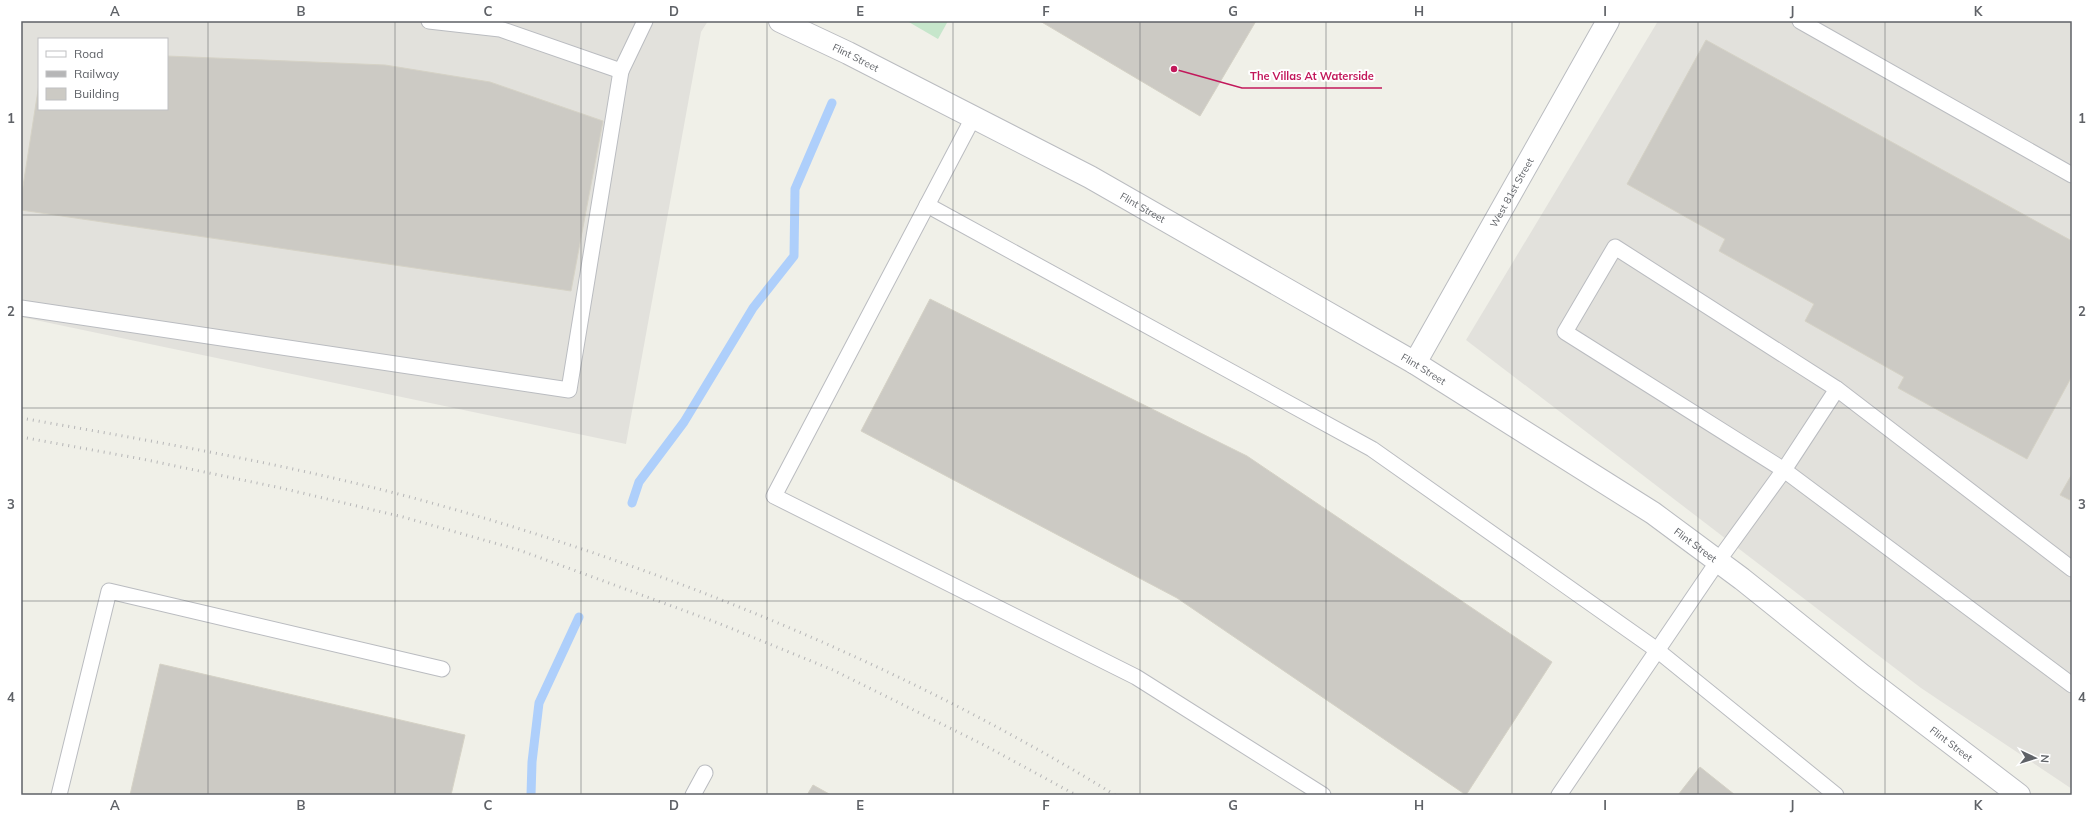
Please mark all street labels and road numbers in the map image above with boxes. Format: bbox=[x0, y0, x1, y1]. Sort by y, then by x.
street label: Flint Street bbox=[830, 41, 881, 75]
street label: West 81st Street bbox=[1487, 155, 1537, 230]
street label: Flint Street bbox=[1118, 190, 1168, 226]
street label: Flint Street bbox=[1399, 351, 1449, 388]
street label: Flint Street bbox=[1671, 525, 1720, 565]
street label: Flint Street bbox=[1927, 724, 1975, 765]

